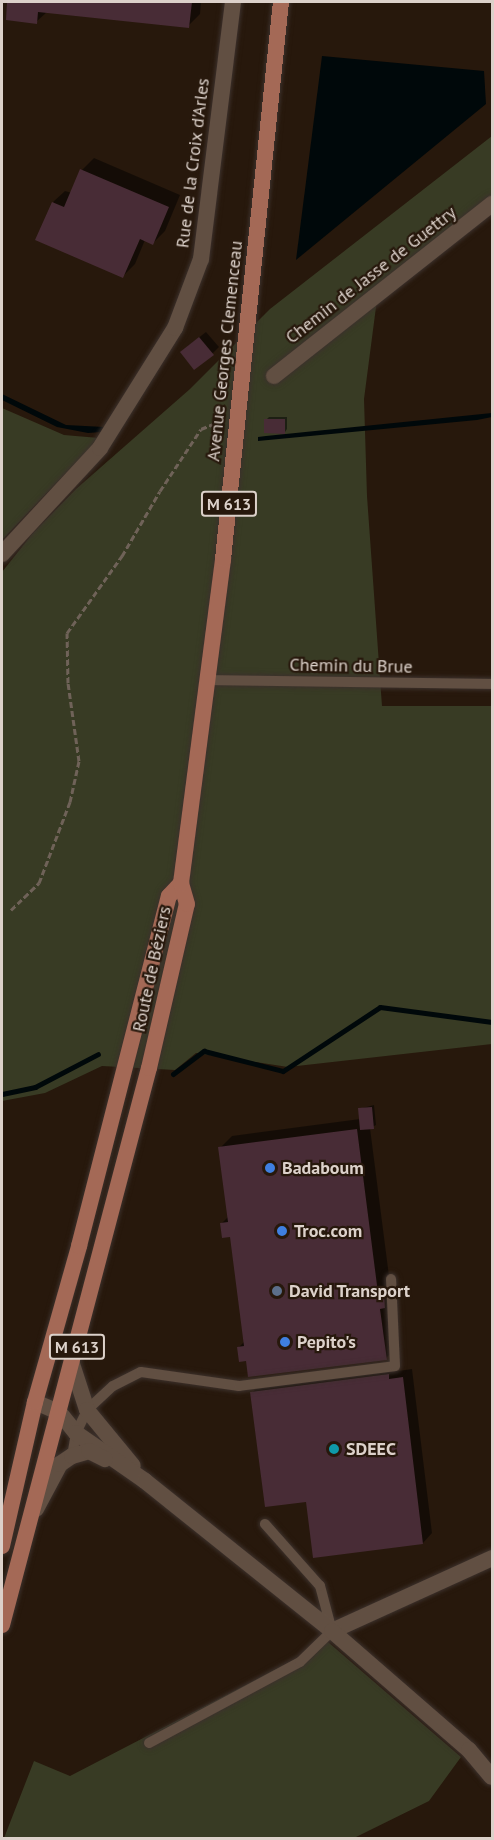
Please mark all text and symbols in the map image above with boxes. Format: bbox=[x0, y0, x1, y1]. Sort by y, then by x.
street label: Rue de la Croix d'Arles bbox=[172, 77, 214, 249]
street label: Chemin de Jasse de Guettry bbox=[281, 202, 461, 348]
street label: Avenue Georges Clemenceau bbox=[203, 240, 247, 462]
road number: M 613 bbox=[200, 491, 258, 517]
street label: Chemin du Brue bbox=[289, 654, 413, 678]
street label: Route de Béziers bbox=[128, 904, 176, 1034]
place label: Badaboum bbox=[282, 1157, 364, 1179]
marker: Badaboum bbox=[263, 1161, 277, 1175]
place label: Troc.com bbox=[294, 1220, 362, 1242]
marker: Troc.com bbox=[275, 1224, 289, 1238]
place label: David Transport bbox=[289, 1280, 411, 1302]
marker: David Transport bbox=[270, 1284, 284, 1298]
place label: Pepito's bbox=[297, 1331, 356, 1353]
road number: M 613 bbox=[48, 1334, 106, 1360]
marker: Pepito's bbox=[278, 1335, 292, 1349]
place label: SDEEC bbox=[346, 1438, 396, 1460]
marker: SDEEC bbox=[327, 1442, 341, 1456]

